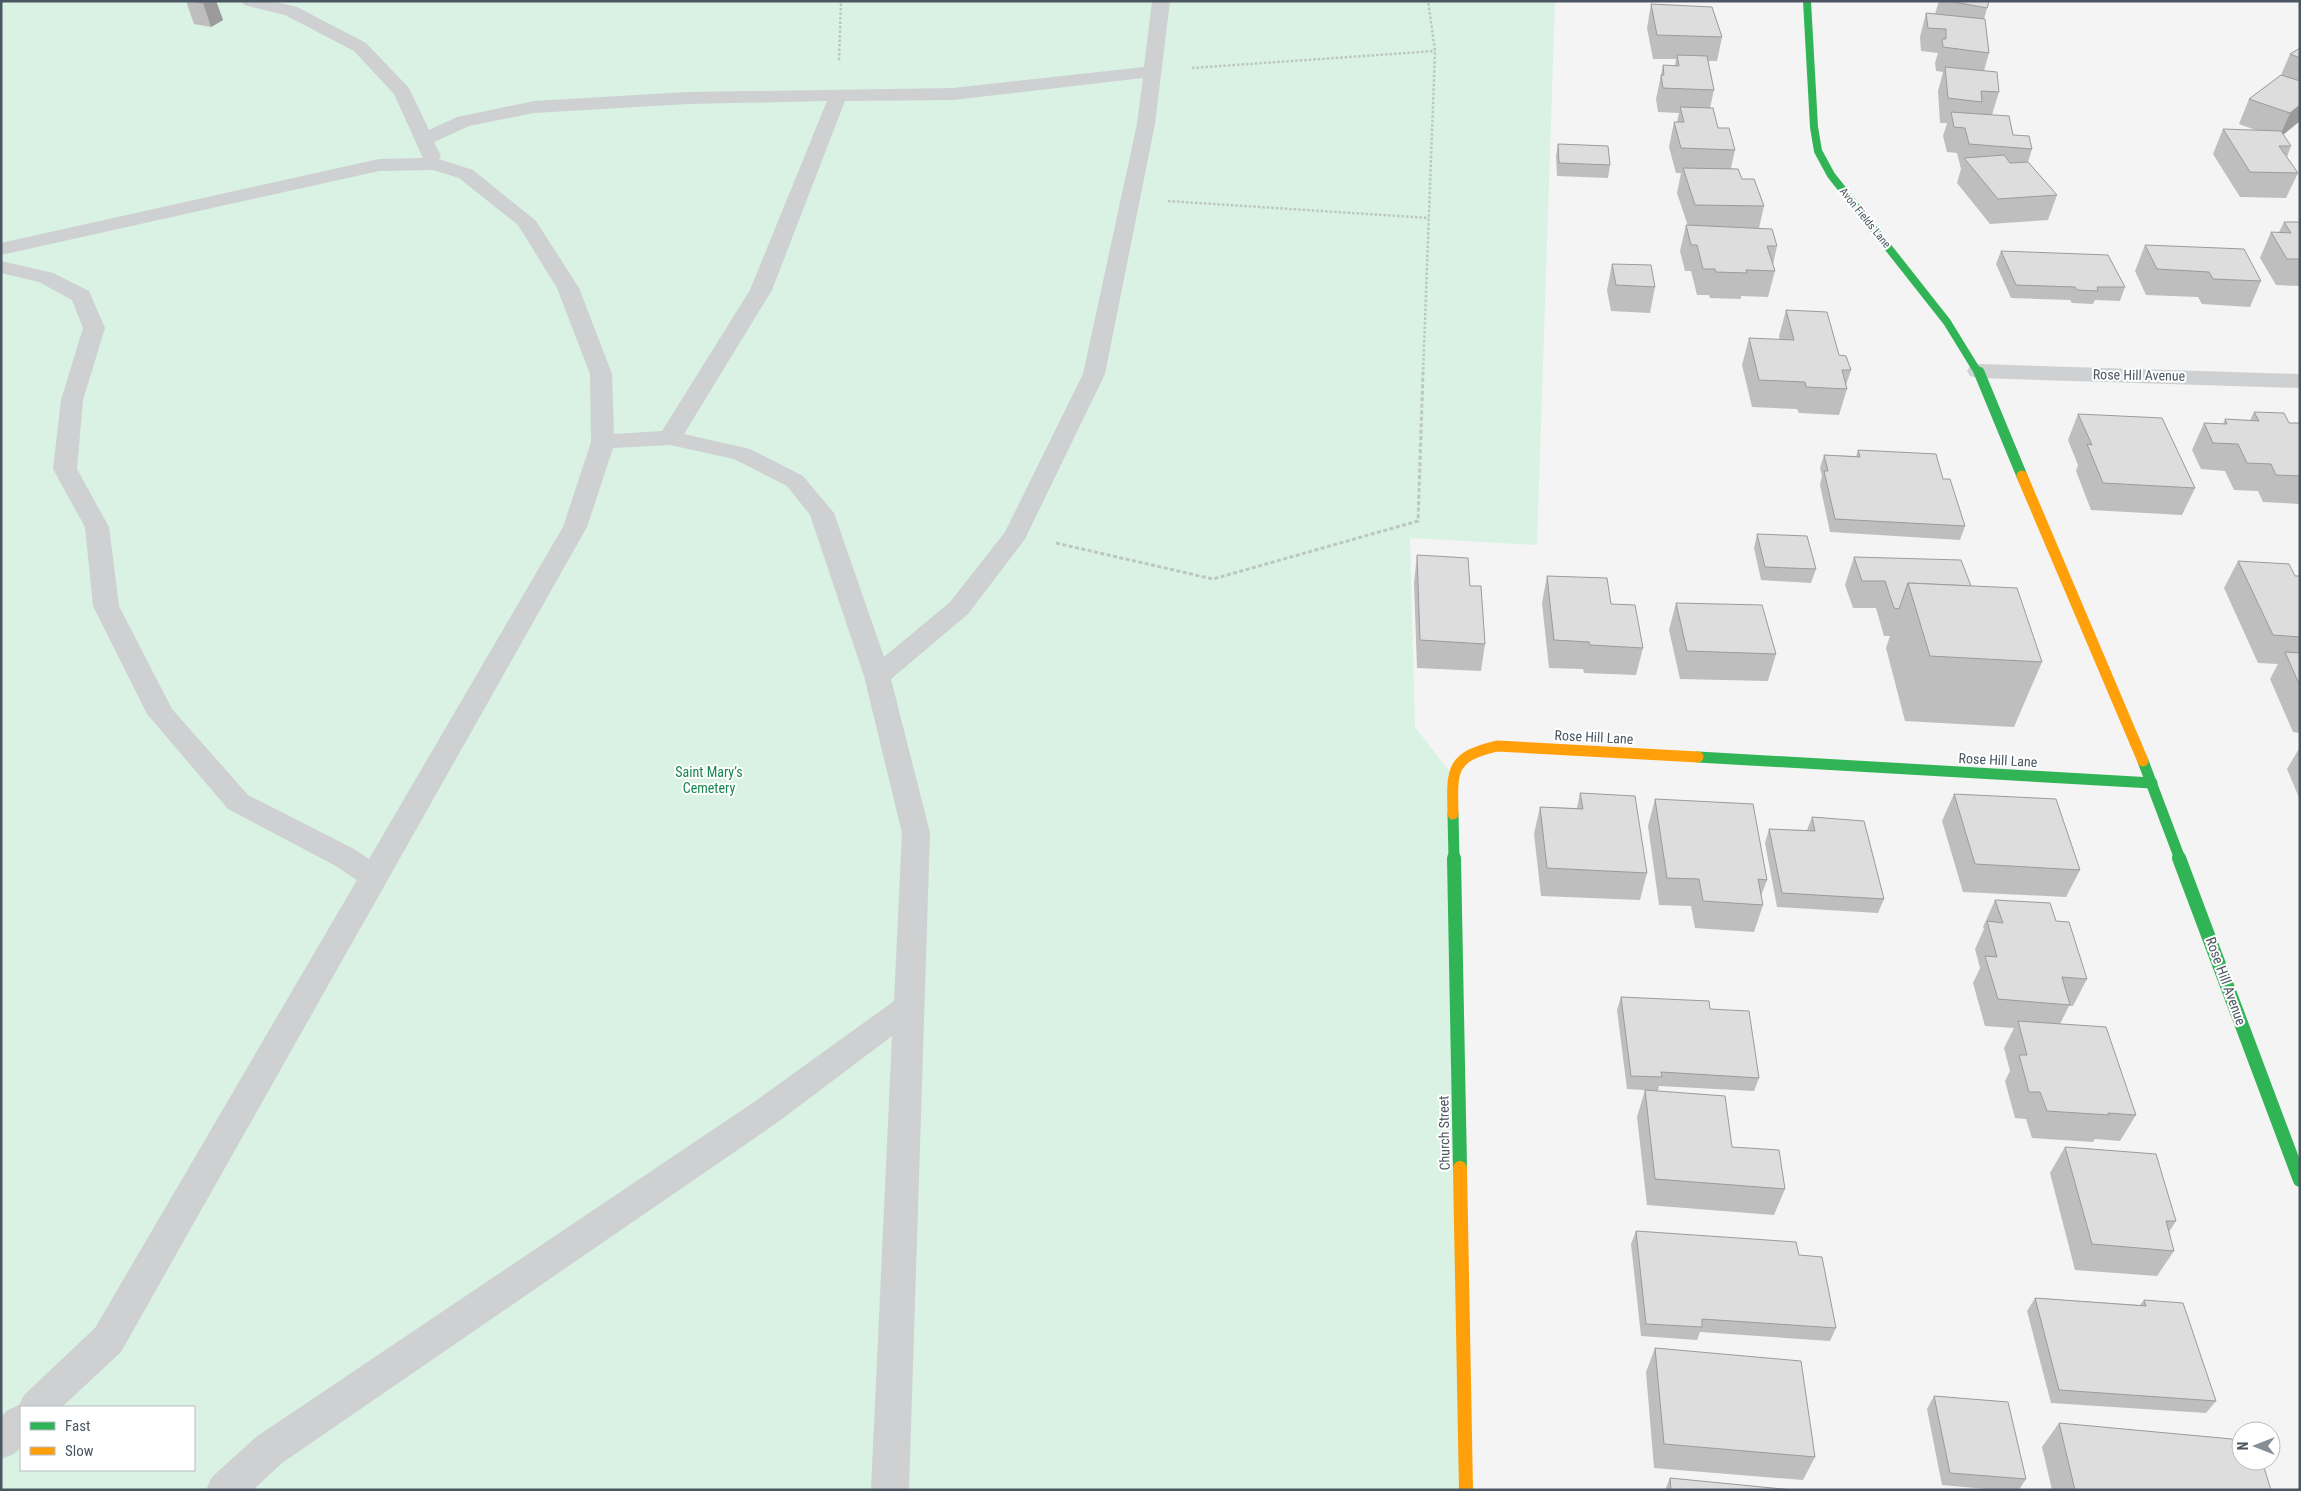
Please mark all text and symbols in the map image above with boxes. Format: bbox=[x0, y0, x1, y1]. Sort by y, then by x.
street label: Avon Fields Lane bbox=[1837, 185, 1893, 251]
street label: Rose Hill Avenue bbox=[2093, 366, 2186, 384]
street label: Rose Hill Lane bbox=[1554, 727, 1634, 747]
street label: Rose Hill Lane bbox=[1958, 750, 2038, 770]
park label: Saint Mary’s Cemetery bbox=[675, 764, 743, 796]
street label: Rose Hill Avenue bbox=[2203, 935, 2249, 1028]
street label: Church Street bbox=[1435, 1095, 1453, 1171]
legend bbox=[20, 1406, 195, 1471]
text: Fast bbox=[65, 1417, 90, 1435]
north arrow bbox=[2231, 1421, 2281, 1471]
text: Slow bbox=[65, 1442, 94, 1460]
text: N bbox=[2235, 1442, 2251, 1450]

